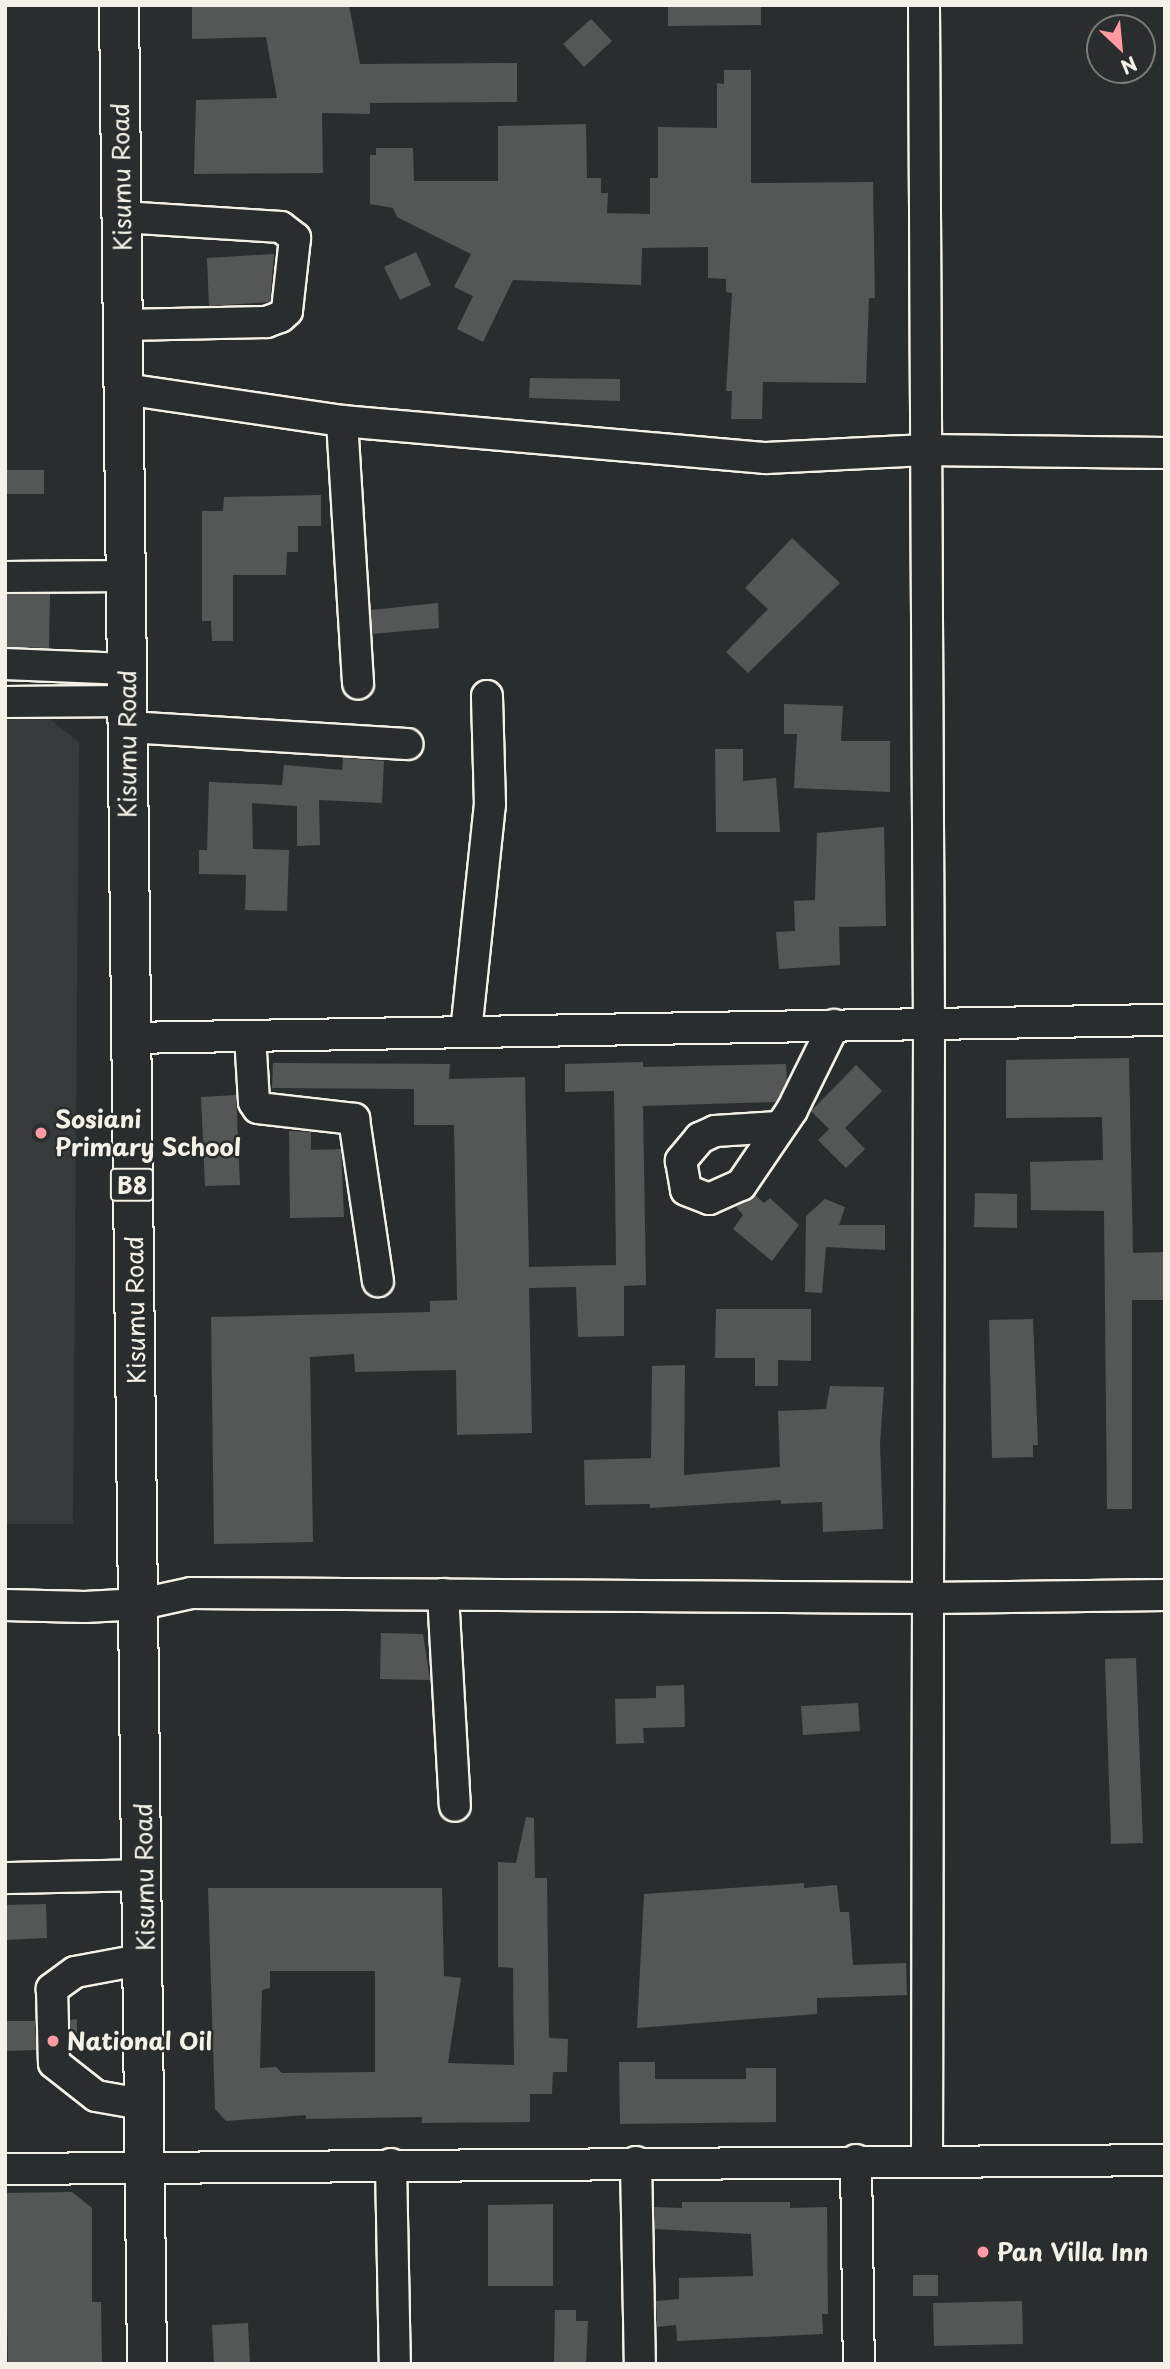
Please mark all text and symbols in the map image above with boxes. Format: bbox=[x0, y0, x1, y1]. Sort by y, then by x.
north arrow bbox=[1086, 14, 1156, 84]
text: N bbox=[1116, 50, 1142, 82]
street label: Kisumu Road bbox=[105, 102, 137, 252]
street label: Kisumu Road bbox=[113, 670, 141, 818]
place label: Sosiani Primary School bbox=[55, 1105, 241, 1161]
marker: Sosiani Primary School bbox=[33, 1125, 49, 1141]
road number: B8 bbox=[109, 1166, 155, 1204]
street label: Kisumu Road bbox=[119, 1235, 151, 1385]
street label: Kisumu Road bbox=[128, 1802, 160, 1952]
place label: National Oil bbox=[67, 2027, 213, 2055]
marker: National Oil bbox=[45, 2033, 61, 2049]
place label: Pan Villa Inn bbox=[997, 2238, 1149, 2266]
marker: Pan Villa Inn bbox=[975, 2244, 991, 2260]

